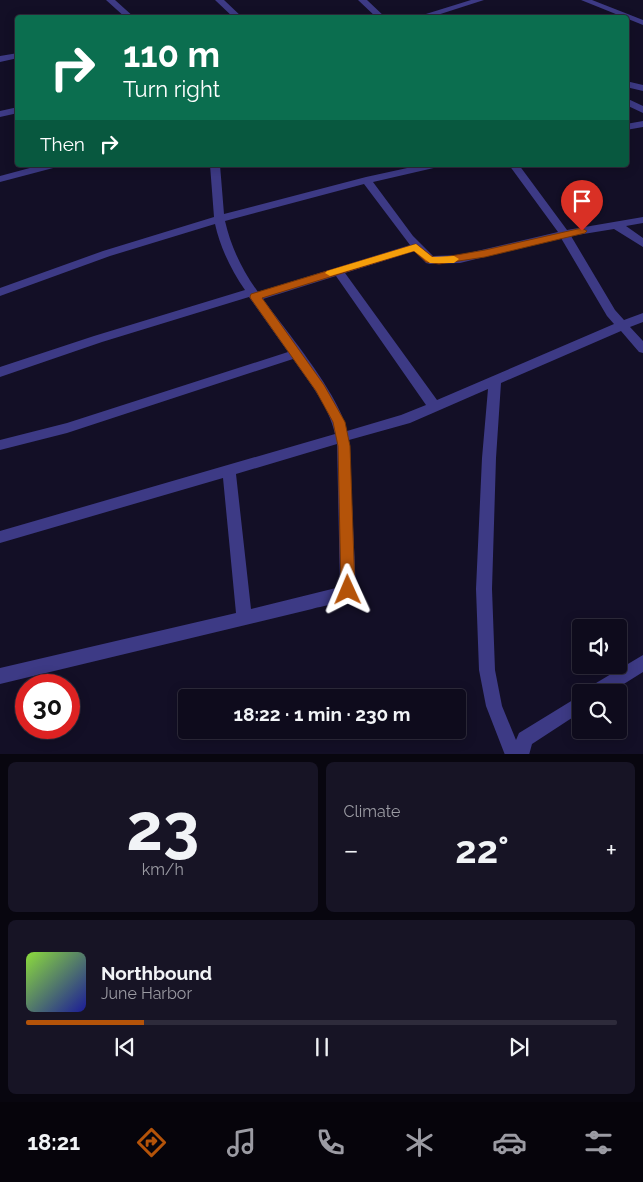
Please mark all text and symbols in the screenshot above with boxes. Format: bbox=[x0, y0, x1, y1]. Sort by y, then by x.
text: 110 m bbox=[123, 34, 220, 75]
icon: right bbox=[40, 35, 105, 100]
text: Turn right bbox=[123, 76, 220, 102]
icon: right bbox=[95, 130, 123, 158]
text: Then bbox=[40, 133, 85, 155]
pin bbox=[561, 180, 603, 231]
icon: arrive bbox=[568, 187, 596, 215]
position arrow bbox=[321, 563, 373, 615]
map controls bbox=[572, 619, 627, 739]
button: sound bbox=[572, 619, 627, 674]
speed limit sign: 30 bbox=[15, 674, 80, 739]
button: search bbox=[572, 684, 627, 739]
text: 18:22 · 1 min · 230 m bbox=[234, 703, 410, 725]
text: 23 bbox=[126, 789, 199, 865]
text: Climate bbox=[344, 802, 400, 821]
text: 22° bbox=[455, 827, 509, 872]
text: − bbox=[344, 834, 359, 867]
text: + bbox=[605, 834, 617, 867]
text: km/h bbox=[142, 860, 184, 879]
text: Northbound bbox=[101, 962, 212, 984]
text: June Harbor bbox=[101, 984, 192, 1003]
icon: previous bbox=[111, 1033, 139, 1061]
icon: pause bbox=[308, 1033, 336, 1061]
icon: next bbox=[505, 1033, 533, 1061]
icon: directions bbox=[134, 1125, 169, 1160]
icon: music bbox=[224, 1125, 259, 1160]
icon: phone bbox=[313, 1125, 348, 1160]
icon: climate bbox=[402, 1125, 437, 1160]
icon: car bbox=[492, 1125, 527, 1160]
icon: filters bbox=[581, 1125, 616, 1160]
text: 18:21 bbox=[27, 1129, 80, 1155]

